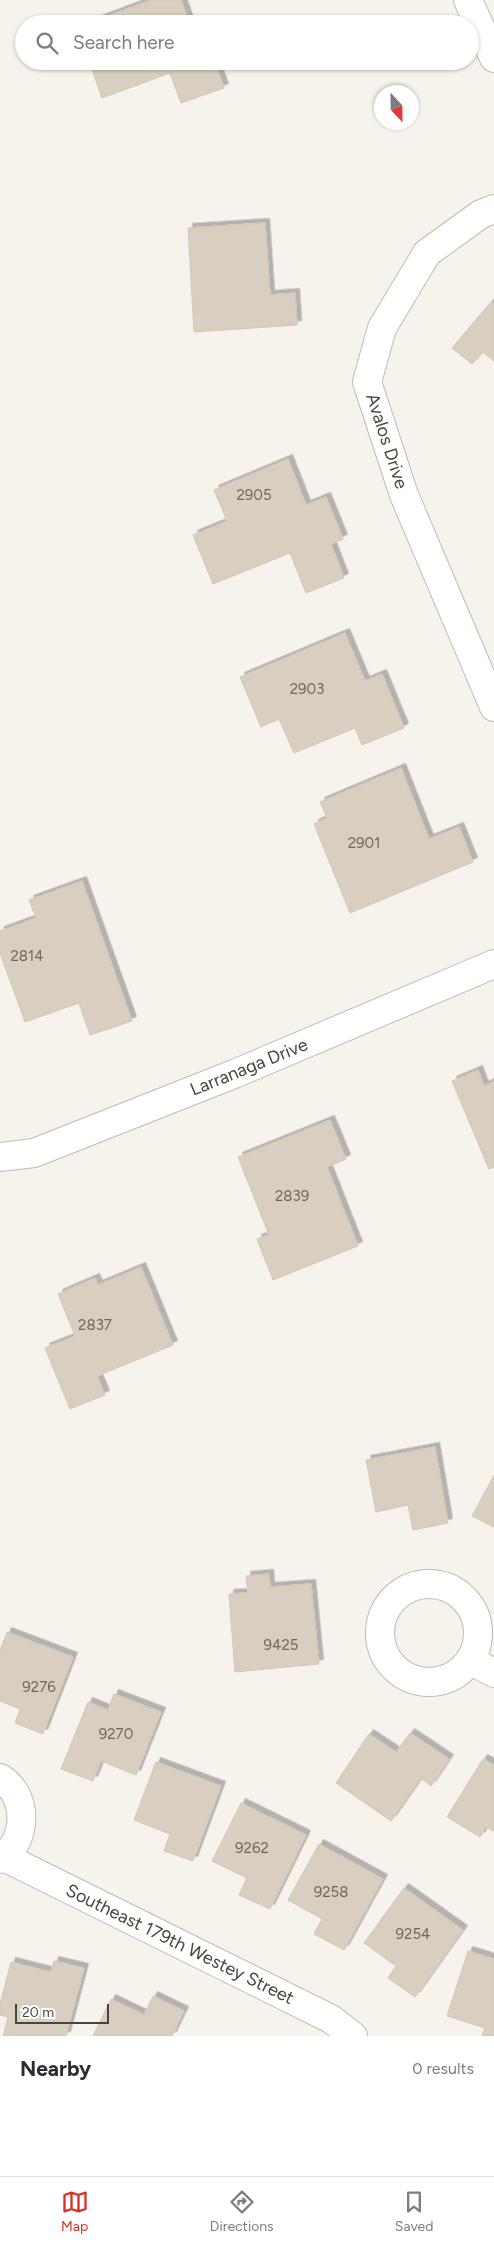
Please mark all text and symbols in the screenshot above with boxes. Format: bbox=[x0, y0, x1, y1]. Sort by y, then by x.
search box bbox=[15, 15, 479, 70]
icon: search bbox=[33, 29, 61, 57]
text: Search here bbox=[73, 31, 175, 54]
north arrow bbox=[374, 85, 419, 130]
street label: Avalos Drive bbox=[361, 390, 413, 492]
house number: 2905 bbox=[236, 486, 272, 504]
house number: 2903 bbox=[290, 680, 324, 698]
house number: 2901 bbox=[348, 834, 380, 852]
house number: 2814 bbox=[10, 947, 44, 965]
street label: Larranaga Drive bbox=[187, 1033, 311, 1101]
house number: 2839 bbox=[275, 1187, 309, 1205]
house number: 2837 bbox=[78, 1316, 112, 1334]
house number: 9425 bbox=[264, 1636, 298, 1654]
house number: 9276 bbox=[22, 1678, 56, 1696]
house number: 9270 bbox=[99, 1725, 133, 1743]
house number: 9262 bbox=[235, 1839, 269, 1857]
street label: Southeast 179th Westey Street bbox=[62, 1879, 298, 2009]
house number: 9258 bbox=[314, 1883, 348, 1901]
house number: 9254 bbox=[396, 1925, 430, 1943]
scale bar bbox=[15, 2001, 109, 2024]
text: 20 m bbox=[22, 2004, 54, 2021]
text: Nearby bbox=[20, 2056, 91, 2081]
text: 0 results bbox=[412, 2059, 474, 2078]
tab: Map bbox=[61, 2188, 89, 2235]
tab: Directions bbox=[210, 2188, 274, 2235]
tab: Saved bbox=[395, 2188, 433, 2235]

